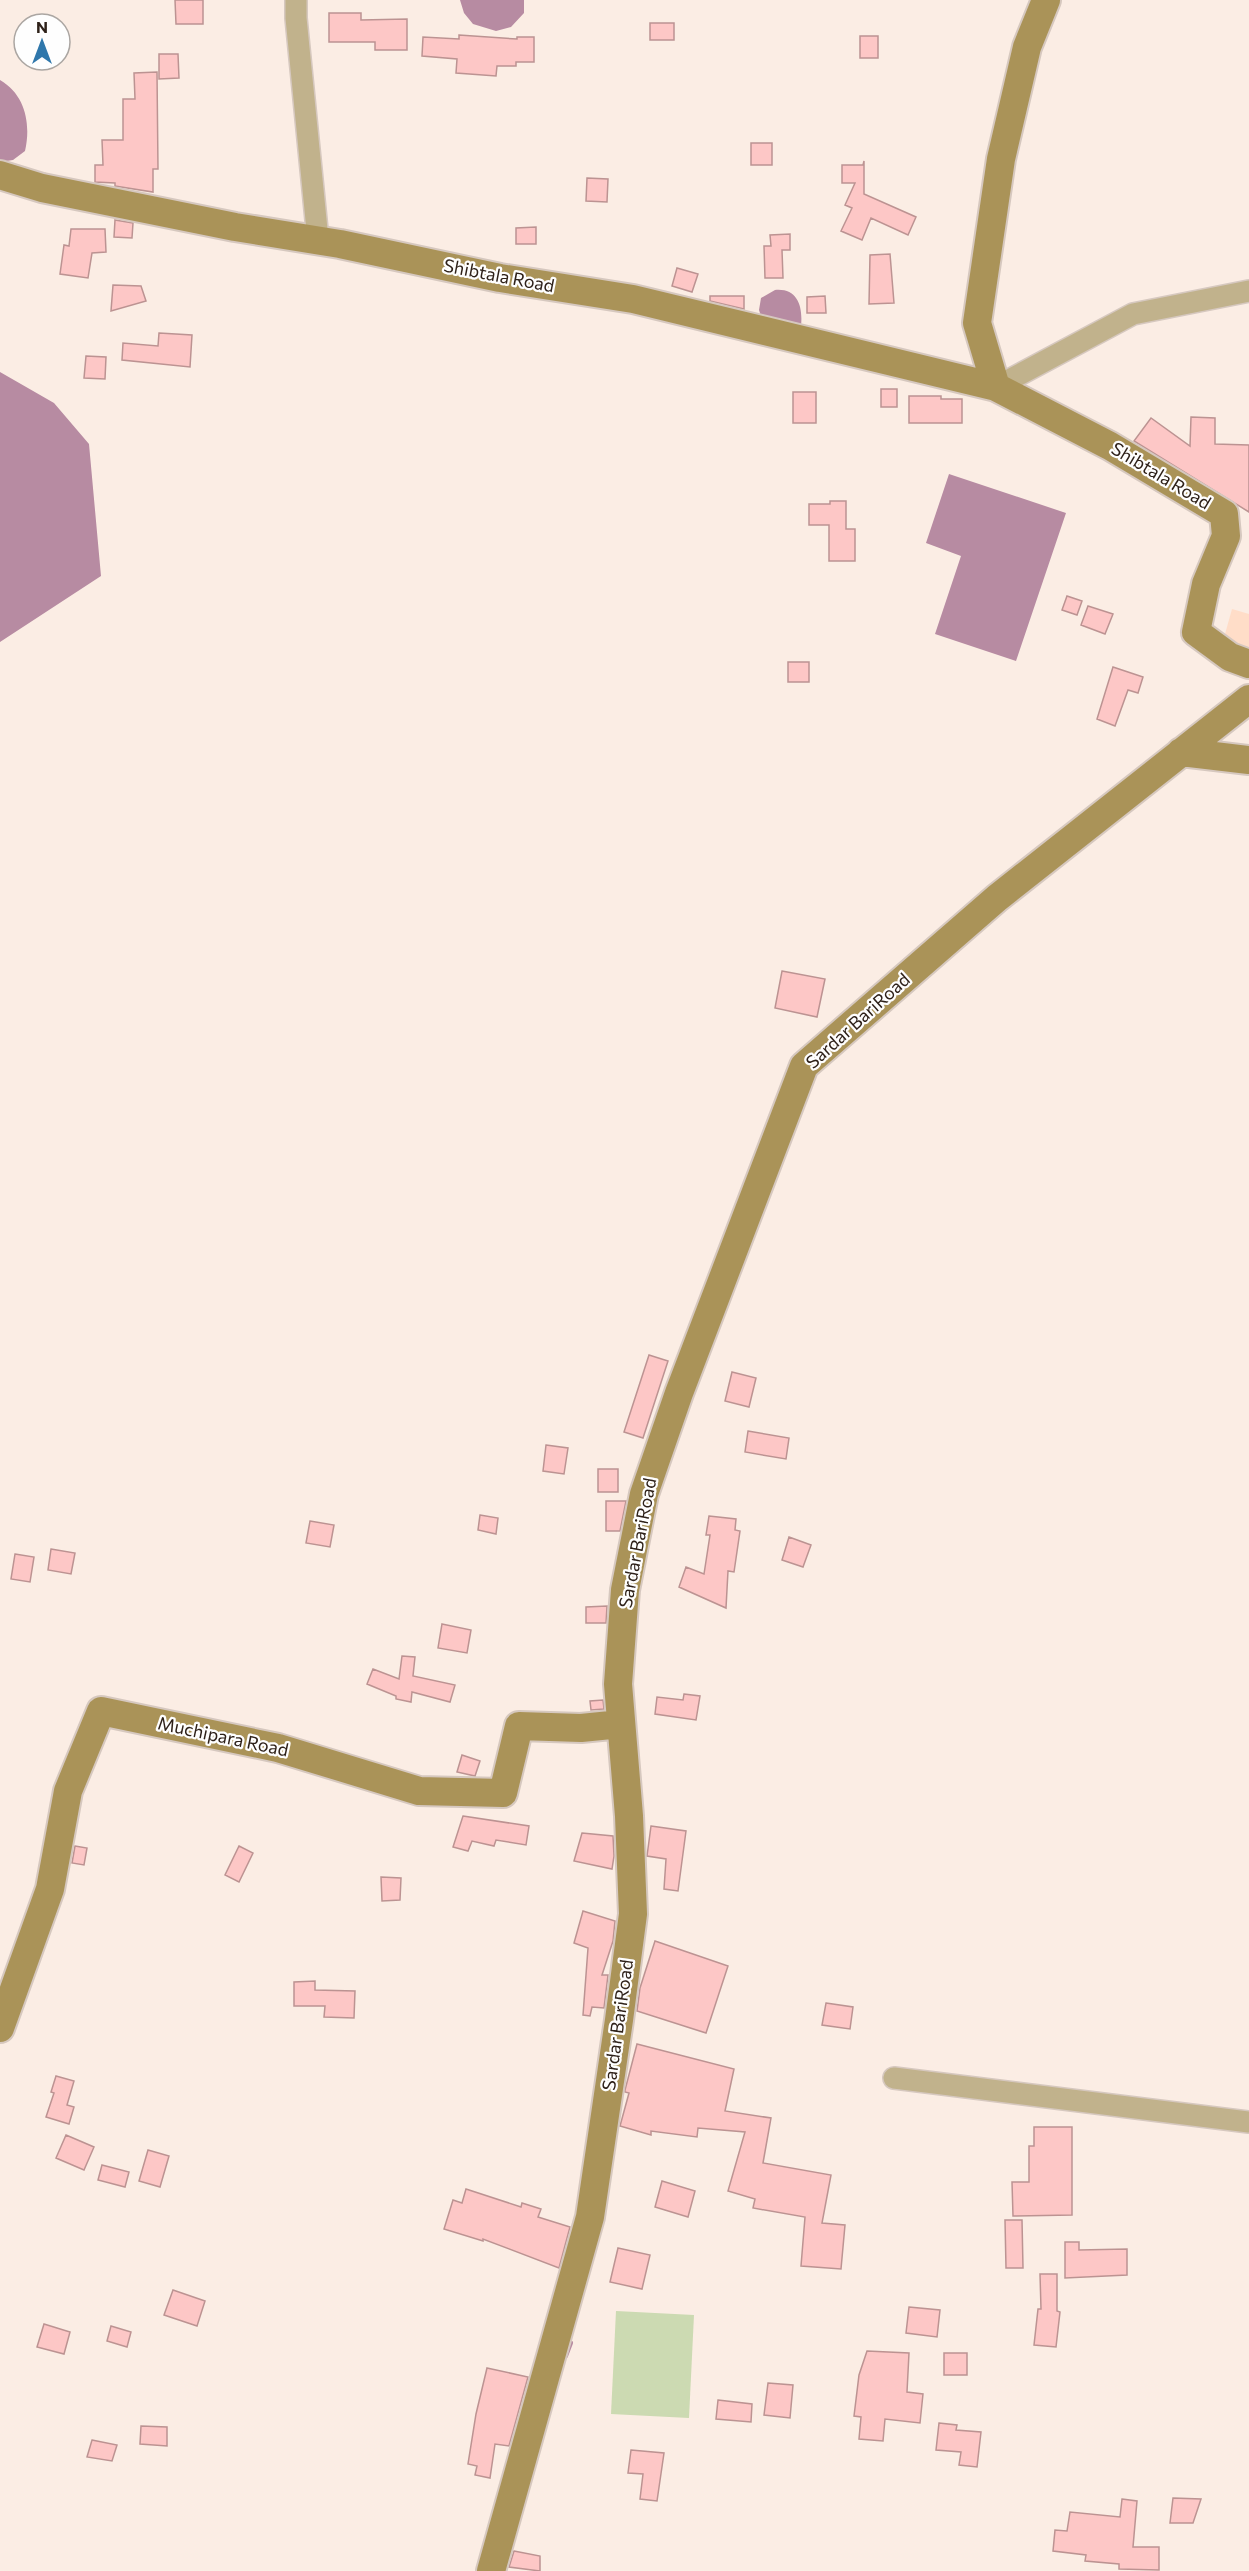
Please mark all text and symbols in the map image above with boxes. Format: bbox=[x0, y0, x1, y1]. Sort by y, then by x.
north arrow bbox=[12, 12, 72, 72]
text: N bbox=[36, 17, 48, 36]
street label: Shibtala Road bbox=[442, 254, 556, 297]
street label: Shibtala Road bbox=[1108, 437, 1215, 513]
street label: Sardar BariRoad bbox=[801, 968, 914, 1073]
street label: Sardar BariRoad bbox=[614, 1476, 660, 1610]
street label: Muchipara Road bbox=[156, 1711, 291, 1761]
street label: Sardar BariRoad bbox=[597, 1958, 637, 2092]

